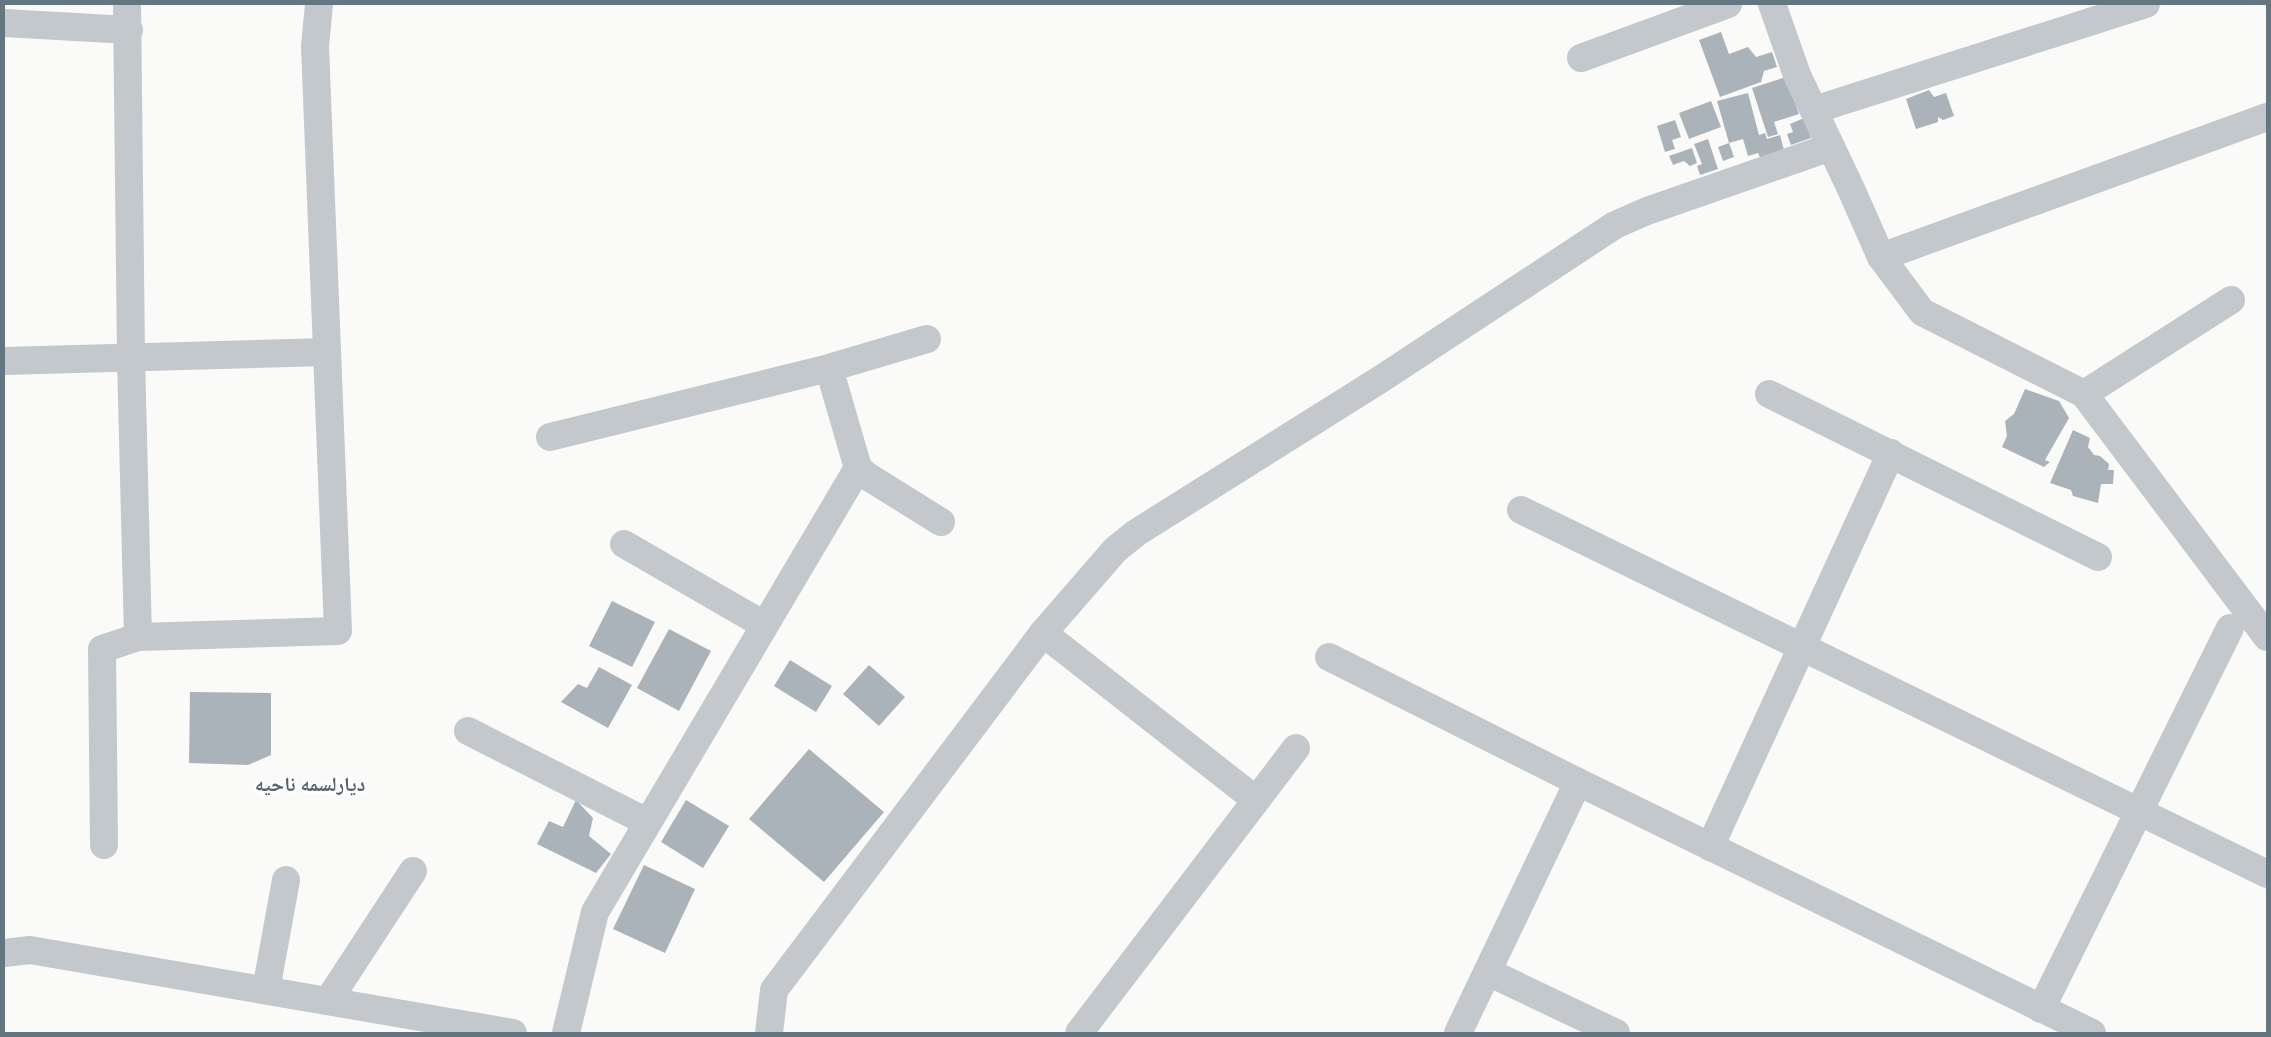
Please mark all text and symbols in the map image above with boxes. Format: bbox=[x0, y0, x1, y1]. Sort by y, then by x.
district label: دیارلسمه ناحیه bbox=[255, 770, 365, 797]

